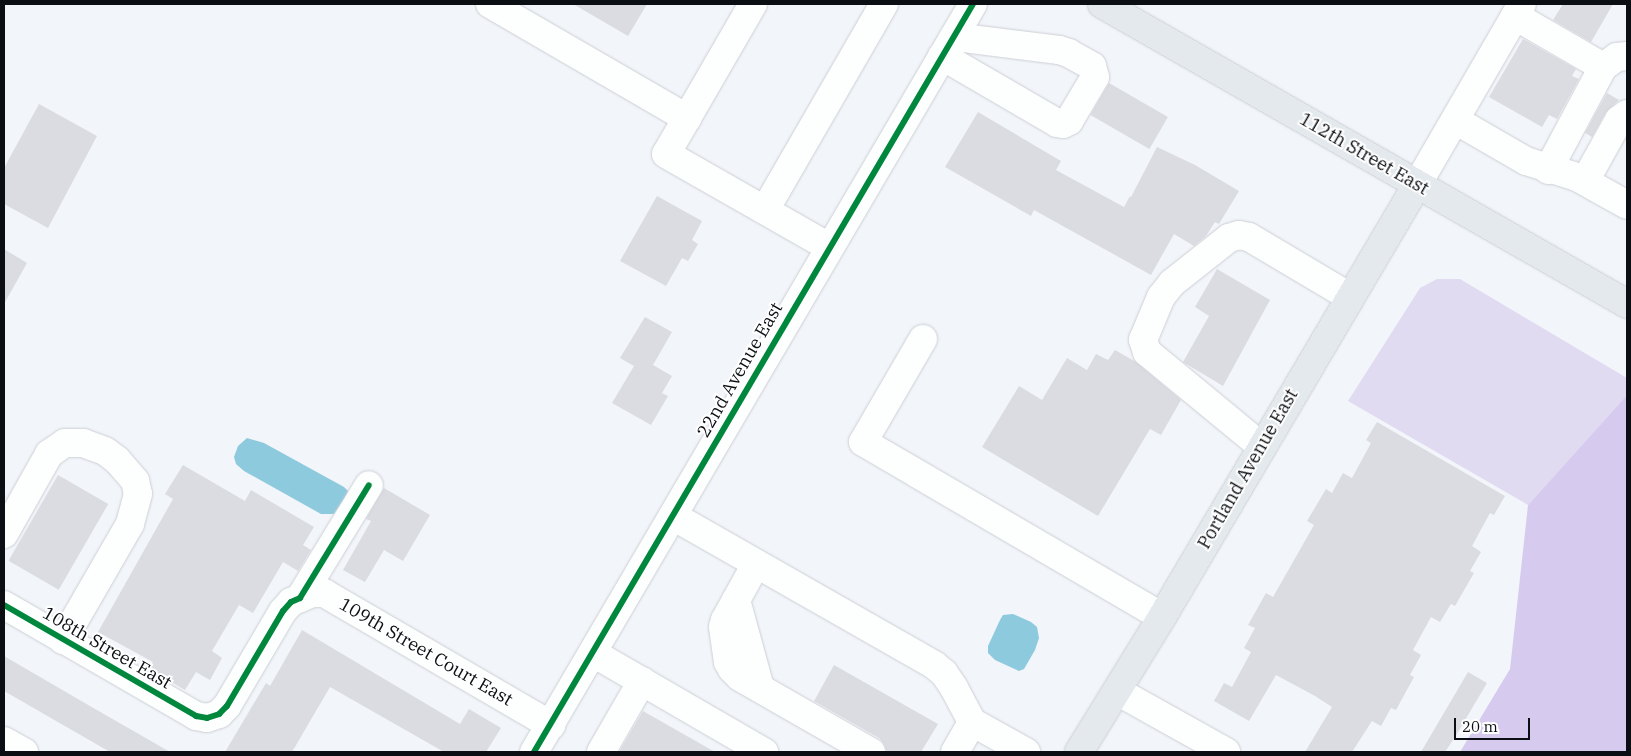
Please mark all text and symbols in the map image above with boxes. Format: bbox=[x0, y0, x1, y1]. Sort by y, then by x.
street label: 112th Street East bbox=[1296, 108, 1432, 200]
street label: 22nd Avenue East bbox=[693, 299, 787, 441]
street label: Portland Avenue East bbox=[1193, 385, 1303, 553]
street label: 109th Street Court East bbox=[335, 593, 517, 711]
street label: 108th Street East bbox=[39, 602, 175, 694]
scale bar bbox=[1456, 708, 1532, 740]
text: 20 m bbox=[1462, 717, 1498, 736]

